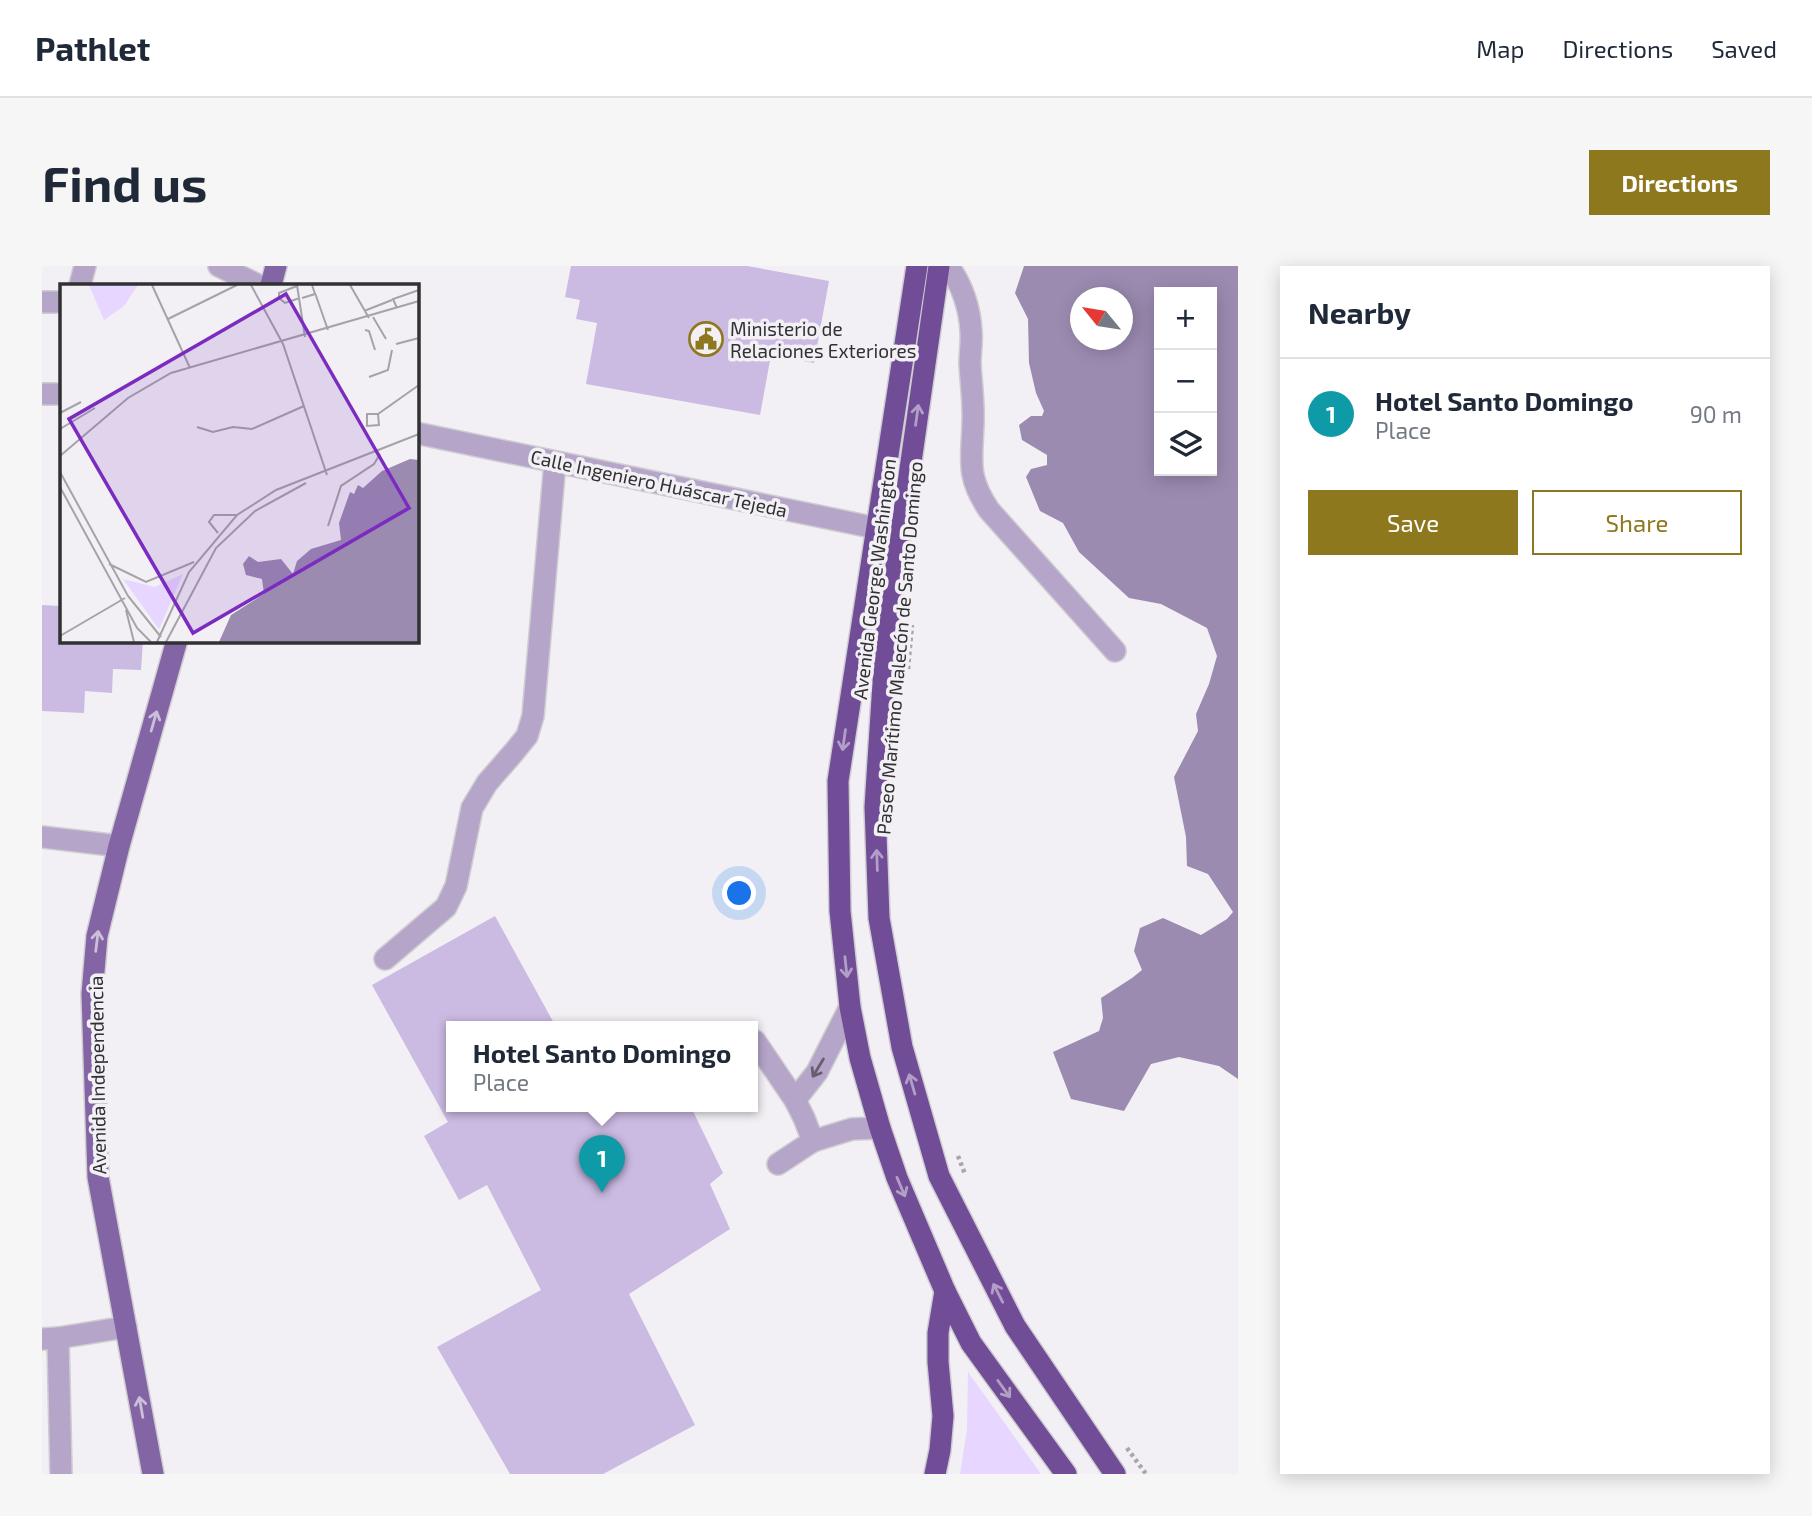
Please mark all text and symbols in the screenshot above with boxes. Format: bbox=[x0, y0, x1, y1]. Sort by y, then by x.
text: Pathlet bbox=[35, 28, 150, 68]
text: Map bbox=[1476, 34, 1524, 63]
text: Directions bbox=[1562, 34, 1673, 63]
text: Saved bbox=[1711, 34, 1777, 63]
button: Directions bbox=[1589, 150, 1770, 215]
text: Find us bbox=[42, 153, 207, 212]
inset map bbox=[60, 284, 418, 642]
north arrow bbox=[1070, 287, 1133, 350]
map controls bbox=[1154, 287, 1217, 476]
button: + bbox=[1154, 287, 1217, 350]
text: Nearby bbox=[1308, 294, 1411, 330]
place label: Ministerio de Relaciones Exteriores bbox=[730, 317, 916, 362]
public building icon: Ministerio de Relaciones Exteriores bbox=[687, 320, 725, 358]
button: − bbox=[1154, 350, 1217, 413]
text: Hotel Santo Domingo bbox=[1375, 385, 1634, 416]
text: 1 bbox=[1326, 400, 1336, 428]
text: 90 m bbox=[1690, 400, 1742, 428]
one-way arrow bbox=[911, 404, 924, 427]
button: layers bbox=[1154, 413, 1217, 476]
text: Place bbox=[1375, 416, 1431, 444]
street label: Calle Ingeniero Huáscar Tejeda bbox=[529, 445, 789, 521]
street label: Avenida George Washington bbox=[848, 457, 900, 701]
street label: Paseo Marítimo Malecón de Santo Domingo bbox=[871, 460, 927, 836]
button: Save bbox=[1308, 490, 1518, 555]
button: Share bbox=[1532, 490, 1742, 555]
one-way arrow bbox=[148, 710, 161, 733]
one-way arrow bbox=[838, 729, 851, 751]
one-way arrow bbox=[870, 849, 883, 872]
your location bbox=[722, 876, 756, 910]
one-way arrow bbox=[91, 930, 104, 953]
one-way arrow bbox=[839, 955, 852, 978]
street label: Avenida Independencia bbox=[84, 975, 110, 1175]
popup bbox=[446, 1021, 758, 1112]
text: Hotel Santo Domingo bbox=[473, 1037, 731, 1068]
one-way arrow bbox=[811, 1057, 825, 1077]
text: Place bbox=[473, 1068, 529, 1096]
one-way arrow bbox=[905, 1073, 918, 1095]
pin: 1 bbox=[579, 1135, 625, 1193]
one-way arrow bbox=[895, 1176, 908, 1197]
one-way arrow bbox=[991, 1283, 1005, 1304]
one-way arrow bbox=[997, 1379, 1011, 1398]
one-way arrow bbox=[133, 1396, 147, 1419]

